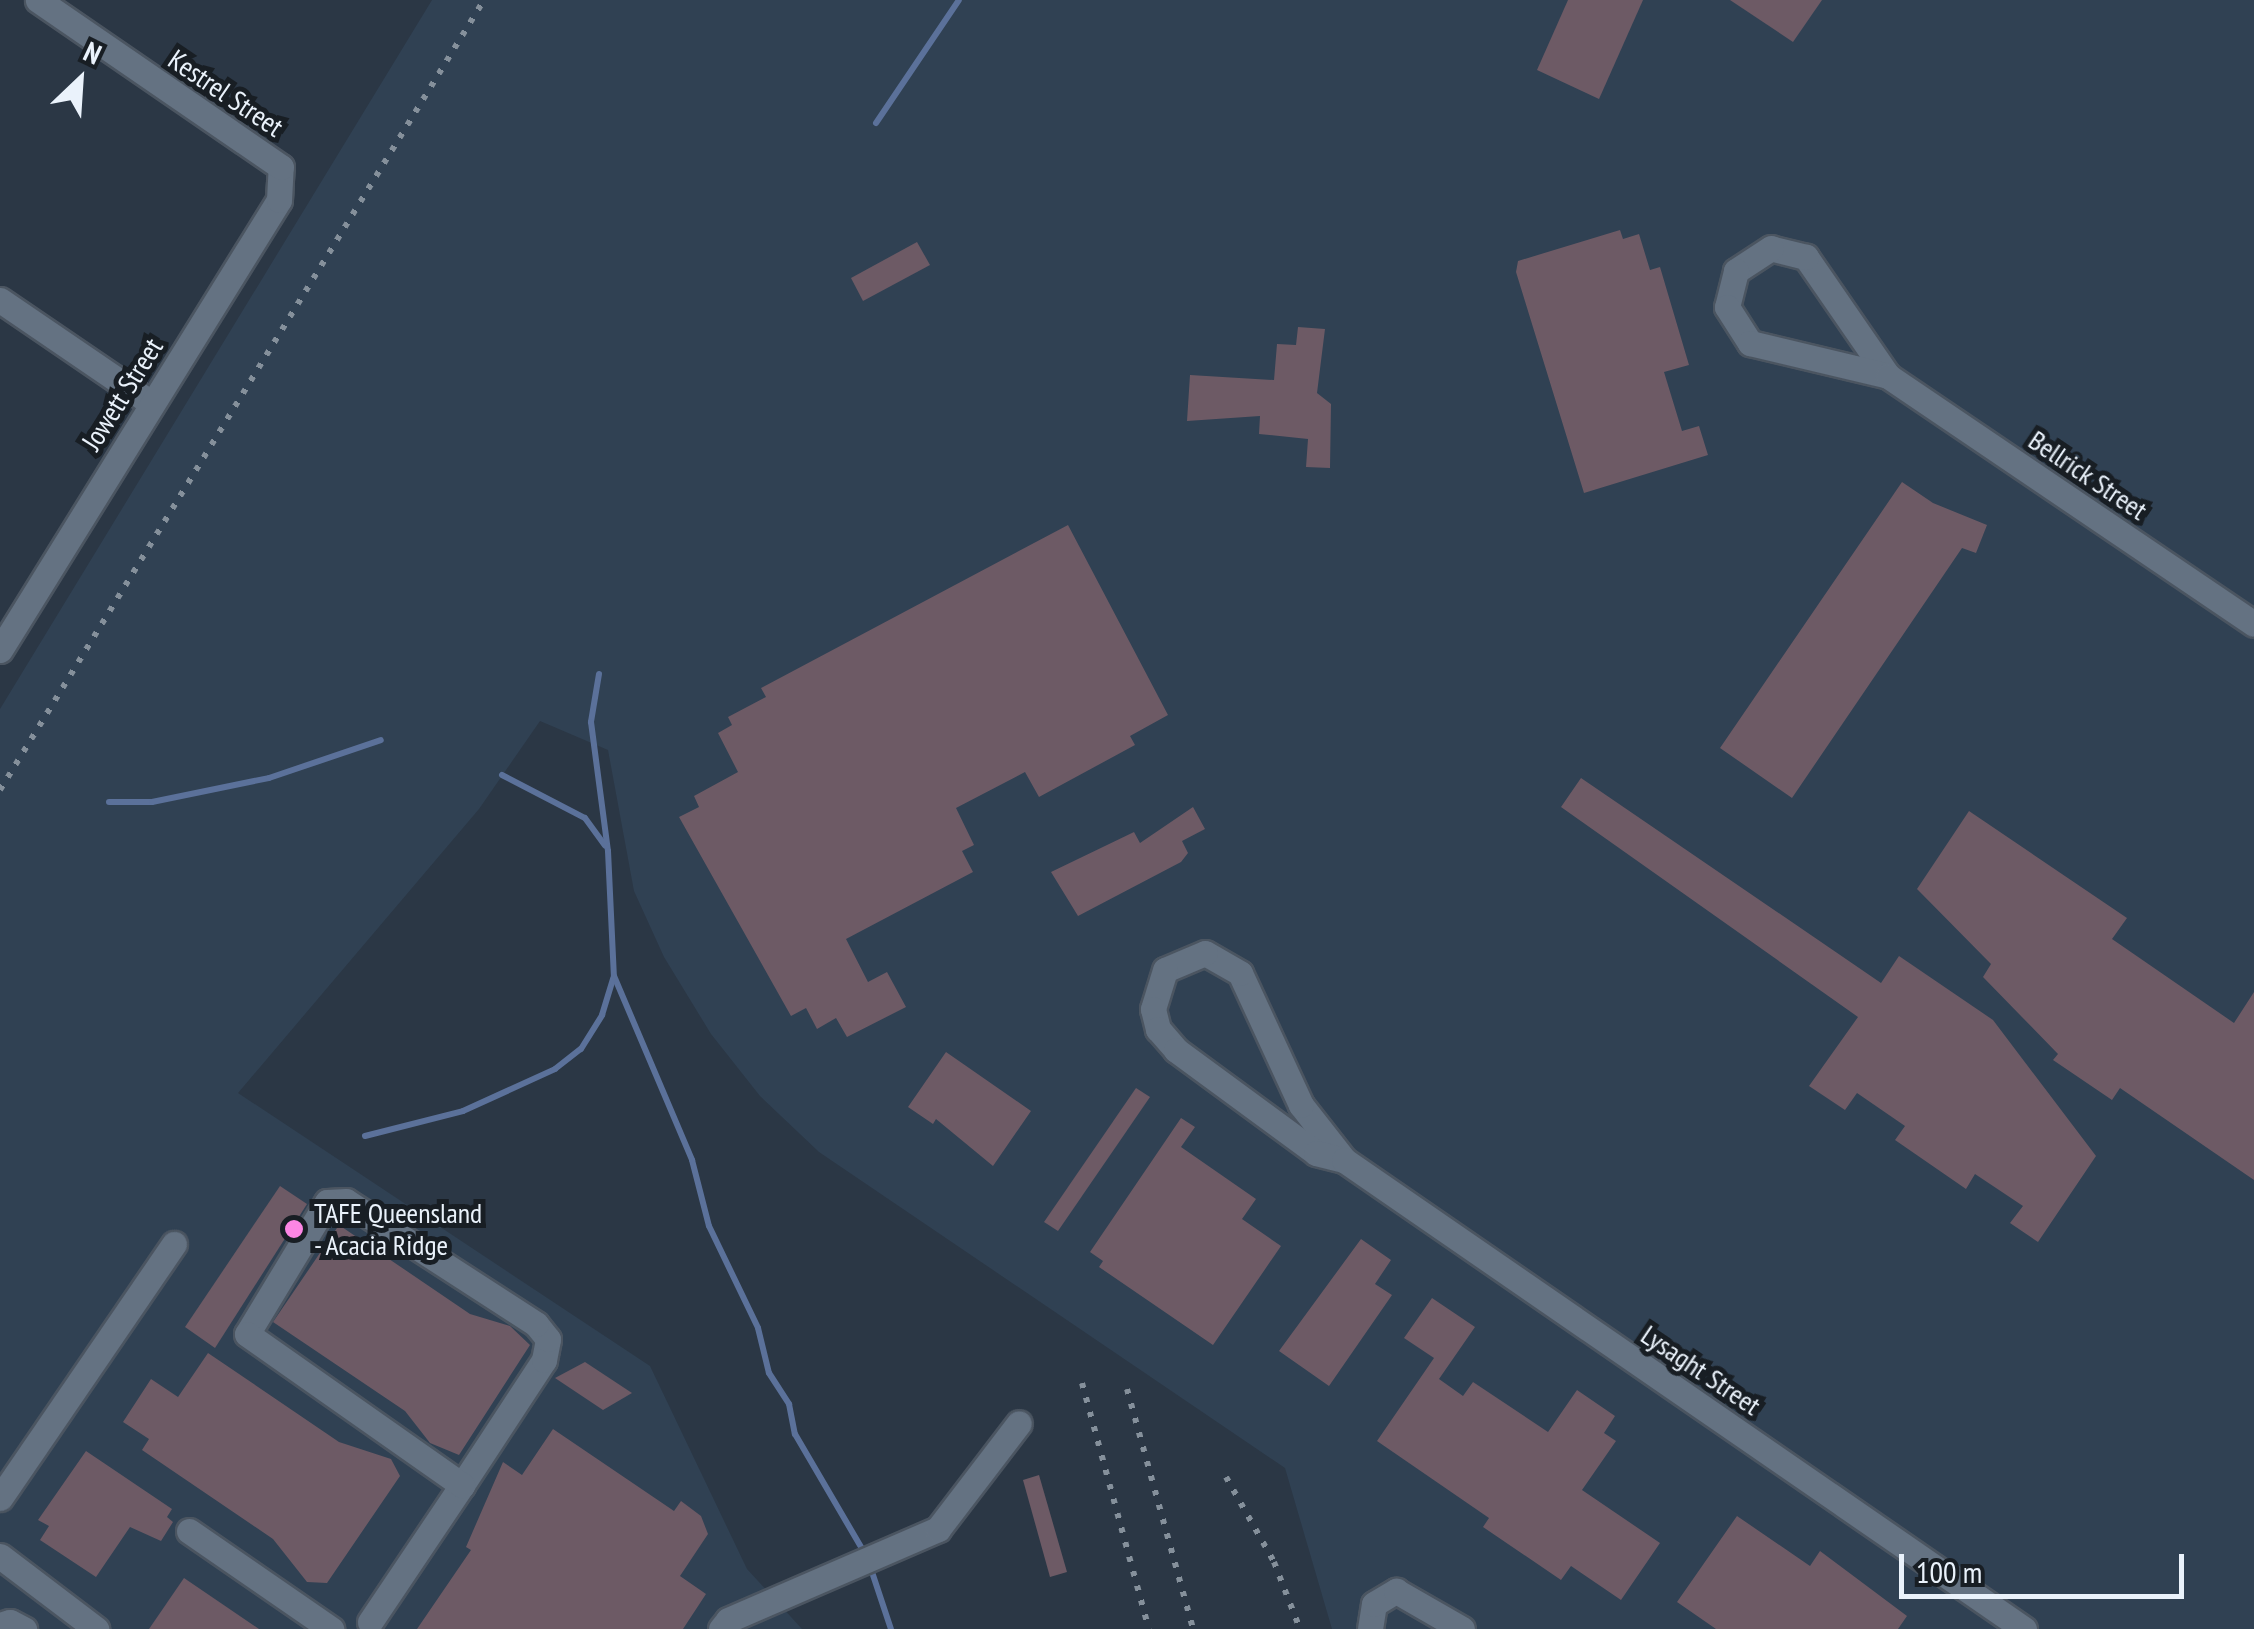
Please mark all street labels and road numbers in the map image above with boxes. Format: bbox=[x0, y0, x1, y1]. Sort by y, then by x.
street label: Kestrel Street bbox=[162, 42, 290, 144]
street label: Jowett Street bbox=[74, 332, 170, 456]
street label: Bellrick Street bbox=[2022, 423, 2154, 527]
street label: Lysaght Street bbox=[1635, 1318, 1767, 1422]

